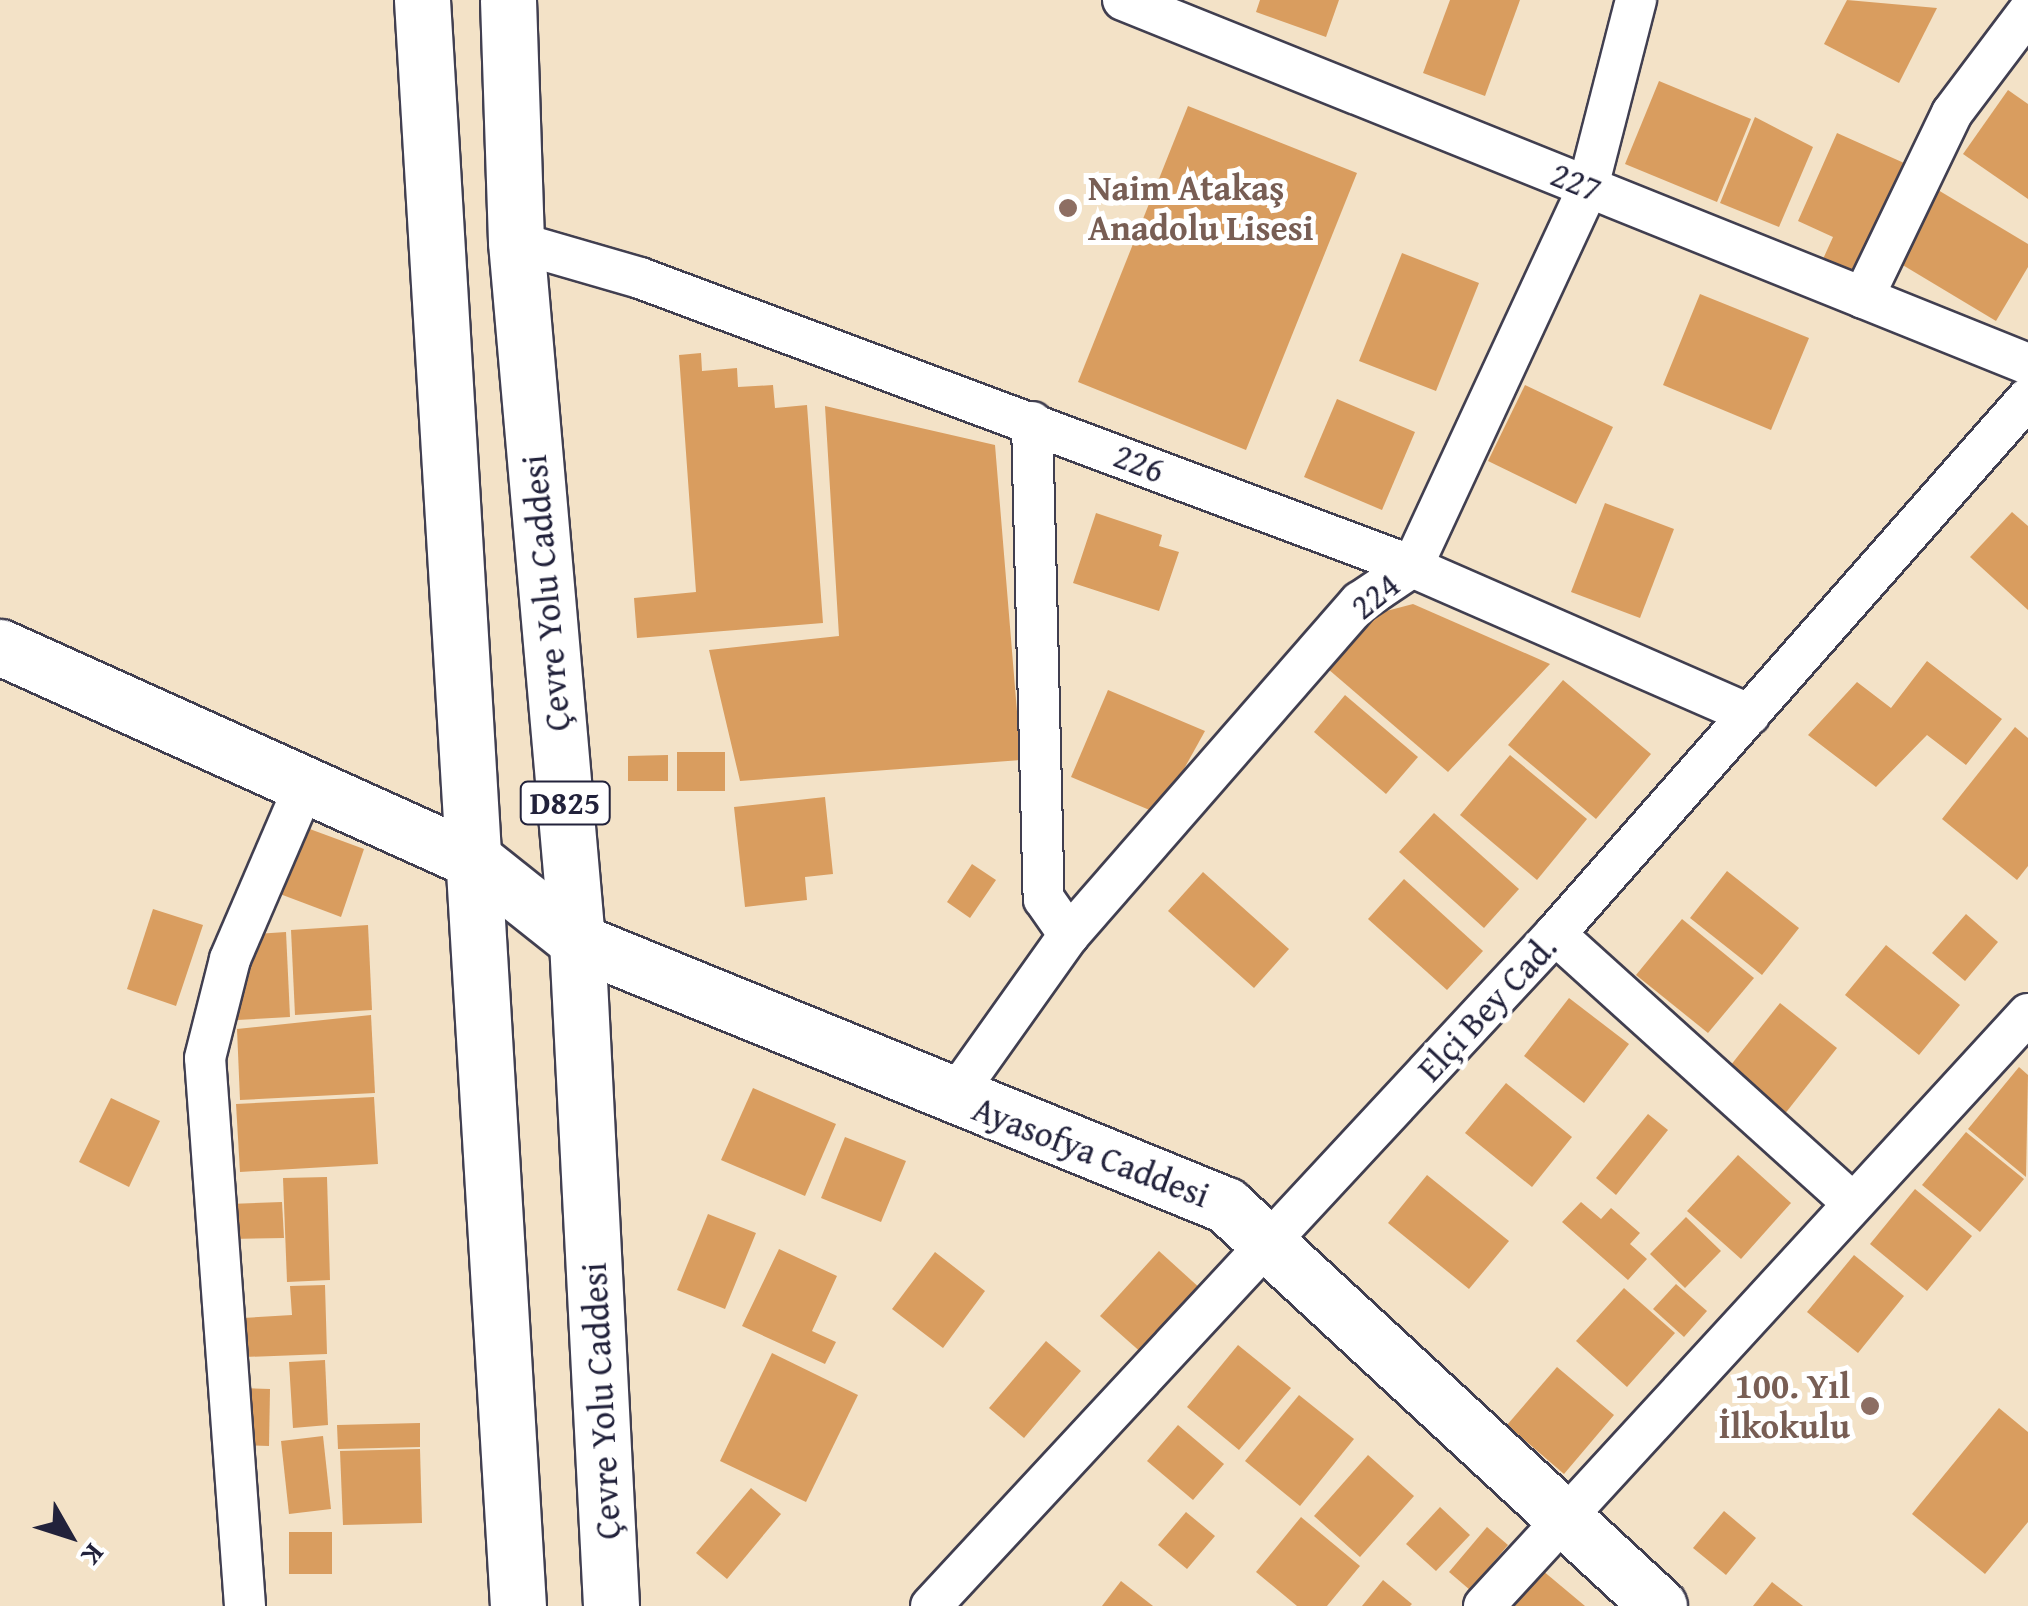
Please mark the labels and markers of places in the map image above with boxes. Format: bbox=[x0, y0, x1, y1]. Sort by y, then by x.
place label: Naim Atakaş Anadolu Lisesi bbox=[1088, 167, 1314, 249]
marker: Naim Atakaş Anadolu Lisesi bbox=[1057, 197, 1079, 219]
place label: 100. Yıl İlkokulu bbox=[1719, 1365, 1850, 1447]
marker: 100. Yıl İlkokulu bbox=[1859, 1395, 1881, 1417]

